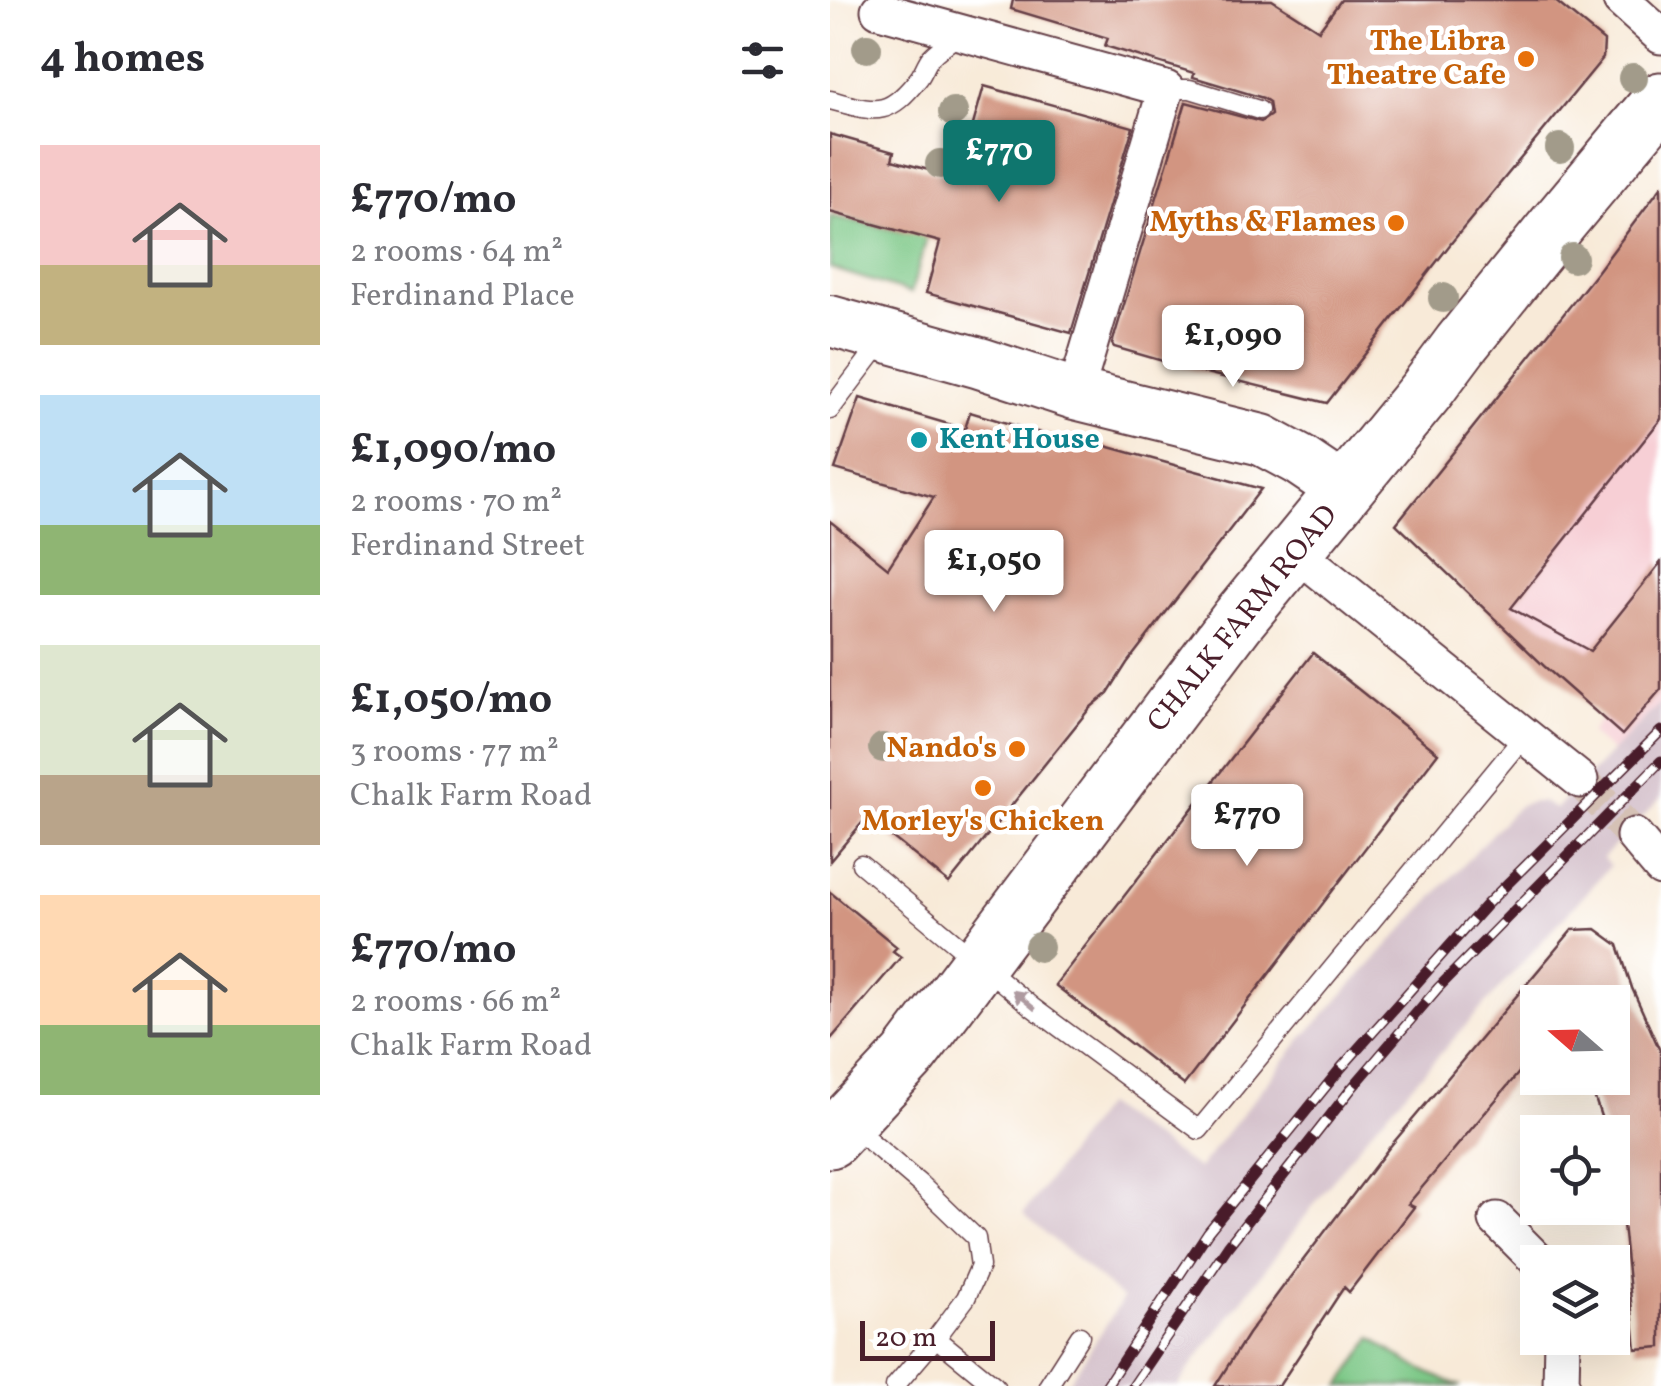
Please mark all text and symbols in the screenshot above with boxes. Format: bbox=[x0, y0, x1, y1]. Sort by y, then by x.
place label: The Libra Theatre Cafe bbox=[1327, 21, 1506, 97]
text: 4 homes bbox=[40, 31, 205, 90]
icon: filters bbox=[735, 33, 790, 88]
marker: The Libra Theatre Cafe bbox=[1515, 48, 1537, 70]
pin: £770 bbox=[940, 120, 1058, 205]
text: £770 bbox=[965, 130, 1033, 174]
text: £770/mo bbox=[350, 172, 516, 231]
icon: home bbox=[120, 185, 240, 305]
place label: Myths & Flames bbox=[1150, 202, 1376, 244]
marker: Myths & Flames bbox=[1385, 212, 1407, 234]
text: 2 rooms · 64 m² bbox=[350, 231, 563, 275]
text: Ferdinand Place bbox=[350, 275, 575, 319]
pin: £1,090 bbox=[1152, 305, 1314, 390]
text: £1,090 bbox=[1184, 315, 1282, 359]
place label: Kent House bbox=[939, 419, 1100, 461]
text: £1,090/mo bbox=[350, 422, 556, 481]
marker: Kent House bbox=[908, 429, 930, 451]
icon: home bbox=[120, 435, 240, 555]
text: 2 rooms · 70 m² bbox=[350, 481, 562, 525]
street label: CHALK FARM ROAD bbox=[1138, 496, 1348, 742]
text: Ferdinand Street bbox=[350, 525, 585, 569]
pin: £1,050 bbox=[913, 530, 1075, 615]
text: £1,050 bbox=[947, 540, 1041, 584]
text: £1,050/mo bbox=[350, 672, 552, 731]
icon: home bbox=[120, 685, 240, 805]
place label: Nando's bbox=[887, 728, 997, 770]
text: 3 rooms · 77 m² bbox=[350, 731, 559, 775]
marker: Nando's bbox=[1006, 738, 1028, 760]
text: Chalk Farm Road bbox=[350, 775, 592, 819]
marker: Morley's Chicken bbox=[972, 777, 994, 799]
pin: £770 bbox=[1188, 784, 1306, 869]
text: £770 bbox=[1213, 794, 1281, 838]
place label: Morley's Chicken bbox=[862, 801, 1104, 843]
text: £770/mo bbox=[350, 922, 516, 981]
icon: home bbox=[120, 935, 240, 1055]
text: 2 rooms · 66 m² bbox=[350, 981, 561, 1025]
north arrow bbox=[1520, 985, 1630, 1095]
map controls bbox=[1520, 985, 1630, 1355]
one-way arrow bbox=[1012, 990, 1037, 1011]
text: Chalk Farm Road bbox=[350, 1025, 592, 1069]
button: locate bbox=[1520, 1115, 1630, 1225]
button: layers bbox=[1520, 1245, 1630, 1355]
scale bar bbox=[860, 1316, 995, 1360]
text: 20 m bbox=[875, 1319, 937, 1358]

